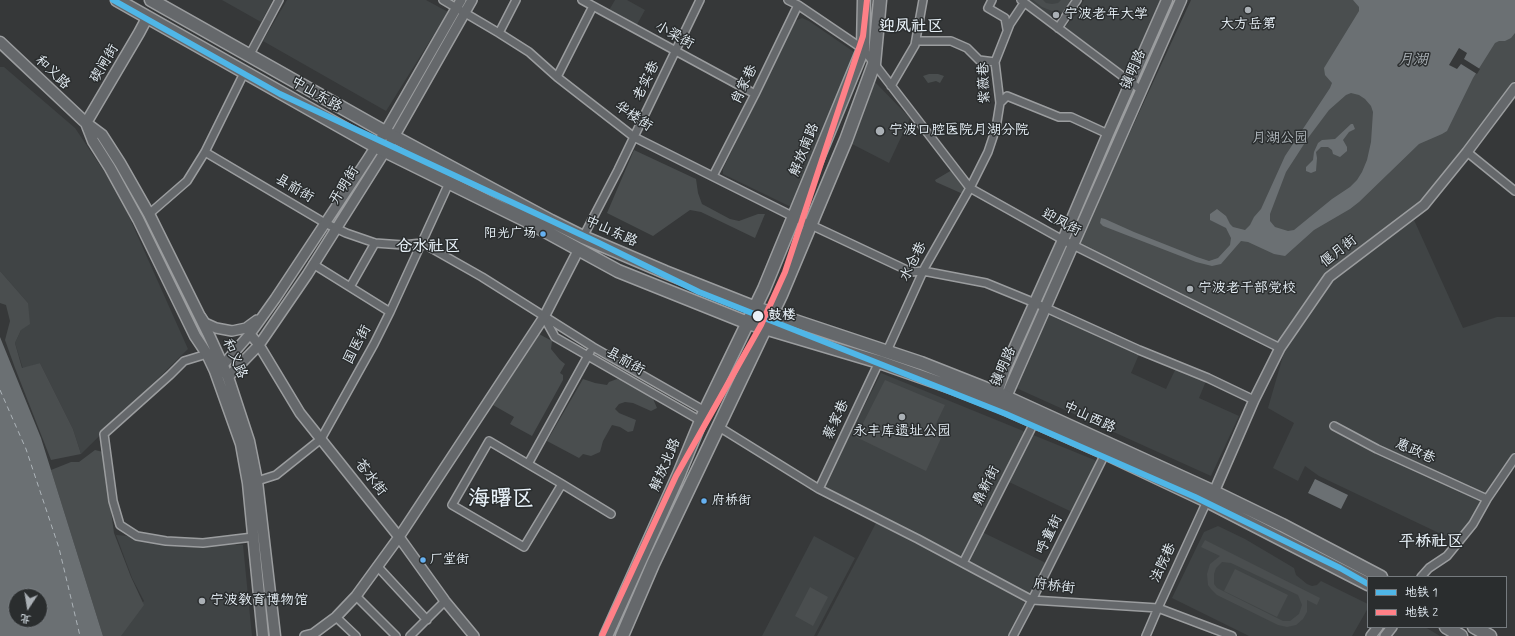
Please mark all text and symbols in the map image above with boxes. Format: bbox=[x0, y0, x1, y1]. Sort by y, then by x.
marker: 大方岳第 bbox=[1243, 5, 1253, 15]
place label: 宁波老年大学 bbox=[1064, 7, 1148, 23]
marker: 宁波老年大学 bbox=[1051, 10, 1061, 20]
place label: 大方岳第 bbox=[1220, 17, 1276, 33]
street label: 小梁街 bbox=[652, 18, 696, 54]
district label: 迎凤社区 bbox=[879, 18, 943, 38]
street label: 碶闸街 bbox=[87, 42, 123, 86]
street label: 镇明路 bbox=[1118, 47, 1150, 93]
water label: 月湖 bbox=[1398, 52, 1428, 70]
street label: 和义路 bbox=[31, 53, 73, 93]
street label: 老实巷 bbox=[630, 58, 664, 104]
street label: 肖家巷 bbox=[728, 62, 762, 108]
street label: 紫薇巷 bbox=[976, 62, 994, 104]
street label: 中山东路 bbox=[288, 74, 344, 116]
street label: 华楼街 bbox=[611, 98, 655, 136]
street label: 解放南路 bbox=[787, 121, 823, 179]
place label: 宁波口腔医院月湖分院 bbox=[889, 123, 1029, 139]
marker: 宁波口腔医院月湖分院 bbox=[874, 125, 886, 137]
park label: 月湖公园 bbox=[1252, 131, 1308, 147]
street label: 开明街 bbox=[327, 164, 363, 208]
street label: 县前街 bbox=[272, 171, 316, 207]
street label: 迎凤街 bbox=[1039, 206, 1083, 240]
street label: 中山东路 bbox=[582, 213, 640, 251]
place label: 阳光广场 bbox=[484, 226, 536, 242]
marker: 阳光广场 bbox=[538, 229, 548, 239]
street label: 偃月街 bbox=[1317, 232, 1361, 272]
district label: 仓水社区 bbox=[396, 238, 460, 258]
street label: 水仓巷 bbox=[897, 239, 931, 285]
place label: 宁波老干部党校 bbox=[1198, 281, 1296, 297]
marker: 宁波老干部党校 bbox=[1185, 284, 1195, 294]
place label: 鼓楼 bbox=[768, 308, 796, 324]
marker: 鼓楼 bbox=[751, 309, 765, 323]
street label: 国医街 bbox=[341, 323, 375, 367]
street label: 和义路 bbox=[218, 336, 250, 382]
street label: 县前街 bbox=[603, 344, 647, 380]
street label: 镇明路 bbox=[988, 344, 1020, 390]
street label: 蔡家巷 bbox=[821, 397, 853, 443]
street label: 中山西路 bbox=[1060, 399, 1118, 437]
marker: 永丰库遗址公园 bbox=[897, 412, 907, 422]
place label: 永丰库遗址公园 bbox=[853, 424, 951, 440]
street label: 解放北路 bbox=[647, 436, 685, 494]
street label: 惠政巷 bbox=[1392, 436, 1438, 468]
street label: 苍水街 bbox=[350, 456, 390, 500]
street label: 鼎新街 bbox=[970, 463, 1004, 509]
district label: 海曙区 bbox=[468, 487, 534, 513]
place label: 府桥街 bbox=[712, 493, 751, 509]
marker: 府桥街 bbox=[699, 496, 709, 506]
street label: 呼童街 bbox=[1033, 512, 1067, 558]
district label: 平桥社区 bbox=[1399, 533, 1463, 553]
street label: 法院巷 bbox=[1148, 540, 1180, 586]
place label: 厂堂街 bbox=[430, 552, 469, 568]
marker: 厂堂街 bbox=[418, 555, 428, 565]
street label: 府桥街 bbox=[1032, 576, 1076, 598]
legend bbox=[1367, 576, 1507, 628]
text: 地铁 1 bbox=[1405, 585, 1438, 601]
north arrow bbox=[8, 588, 48, 628]
place label: 宁波教育博物馆 bbox=[210, 593, 308, 609]
marker: 宁波教育博物馆 bbox=[197, 596, 207, 606]
text: 地铁 2 bbox=[1405, 605, 1438, 621]
text: 北 bbox=[19, 611, 33, 627]

